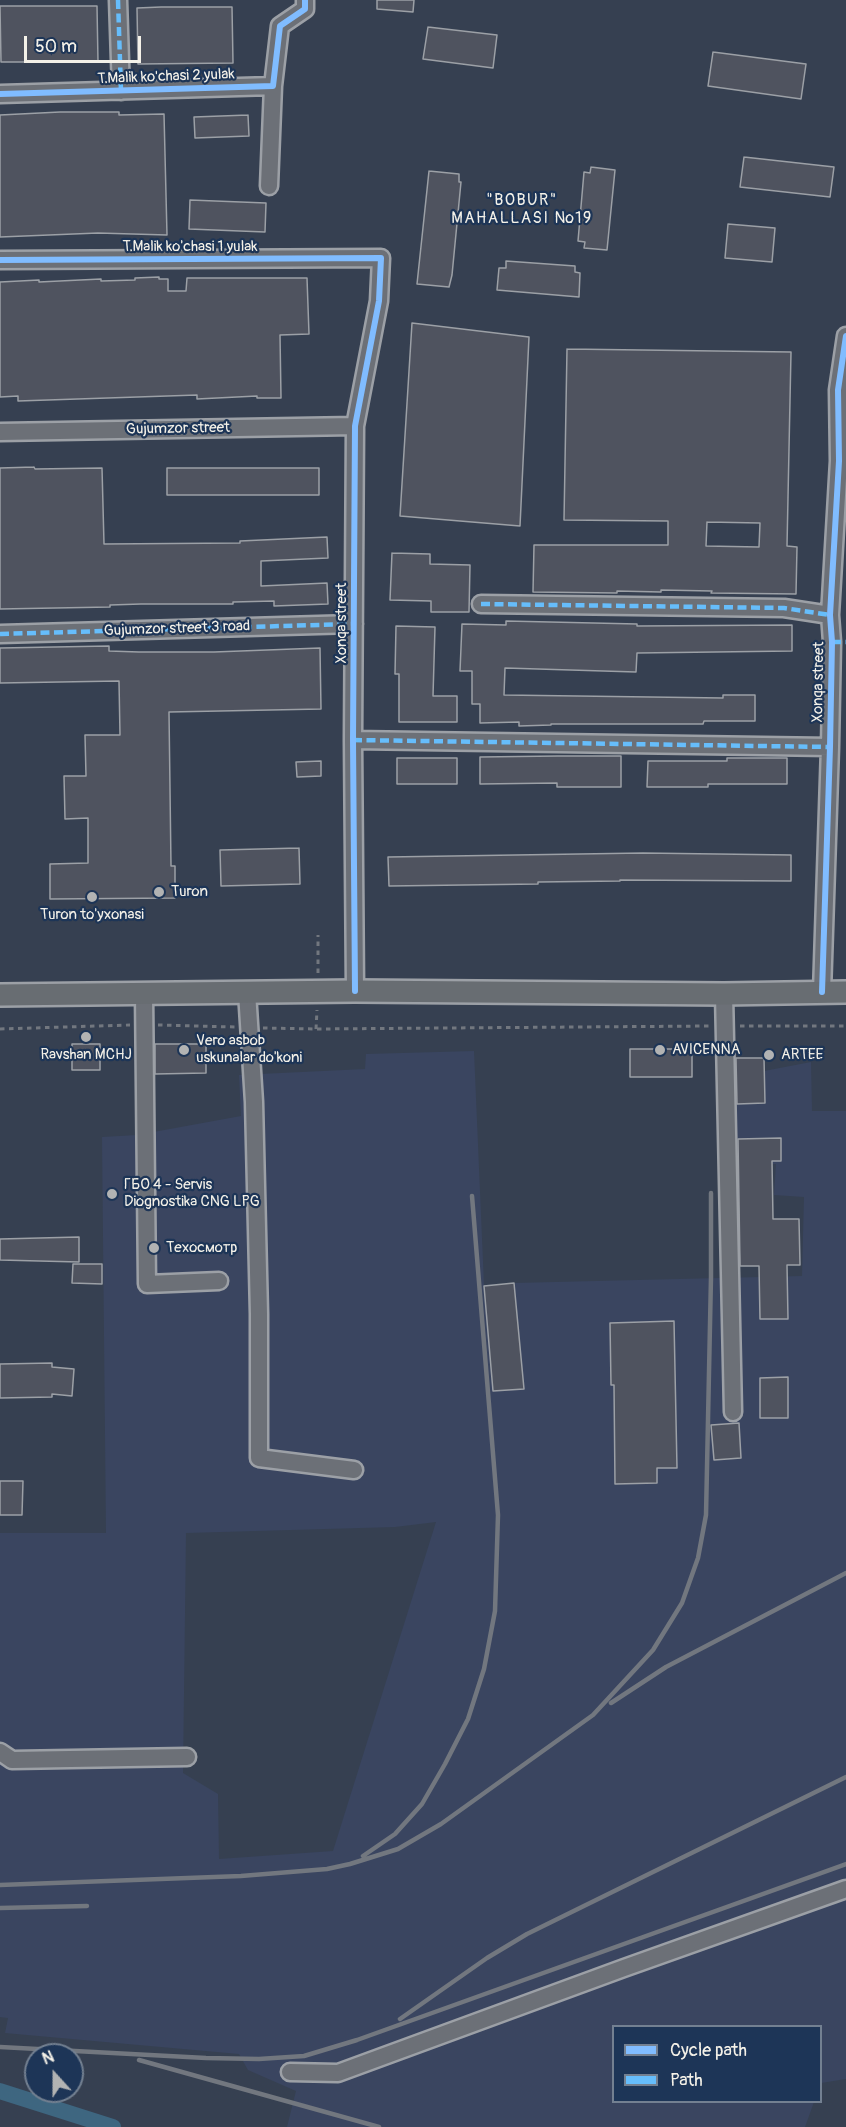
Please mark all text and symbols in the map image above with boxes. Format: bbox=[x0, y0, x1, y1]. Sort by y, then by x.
scale bar bbox=[27, 24, 144, 62]
text: 50 m bbox=[35, 35, 77, 58]
street label: T.Malik ko'chasi 2 yulak bbox=[97, 66, 235, 88]
district label: "BOBUR" MAHALLASI №19 bbox=[451, 191, 593, 229]
street label: T.Malik ko'chasi 1 yulak bbox=[123, 238, 257, 256]
street label: Gujumzor street bbox=[126, 419, 230, 439]
street label: Xonqa street bbox=[333, 583, 351, 663]
street label: Gujumzor street 3 road bbox=[103, 617, 251, 641]
street label: Xonqa street bbox=[809, 641, 829, 723]
place label: Turon bbox=[171, 883, 208, 901]
marker: Turon bbox=[152, 885, 166, 899]
marker: Turon to'yxonasi bbox=[85, 890, 99, 904]
place label: Turon to'yxonasi bbox=[40, 906, 144, 924]
marker: Ravshan MCHJ bbox=[79, 1030, 93, 1044]
place label: Vero asbob uskunalar do'koni bbox=[196, 1032, 302, 1067]
place label: AVICENNA bbox=[672, 1041, 740, 1059]
marker: Vero asbob uskunalar do'koni bbox=[177, 1043, 191, 1057]
marker: AVICENNA bbox=[653, 1043, 667, 1057]
place label: Ravshan MCHJ bbox=[40, 1046, 132, 1064]
place label: ARTEE bbox=[781, 1046, 823, 1064]
marker: ARTEE bbox=[762, 1048, 776, 1062]
place label: ГБО 4 - Servis Diognostika CNG LPG bbox=[124, 1176, 260, 1211]
marker: ГБО 4 - Servis Diognostika CNG LPG bbox=[105, 1187, 119, 1201]
place label: Техосмотр bbox=[166, 1239, 237, 1257]
marker: Техосмотр bbox=[147, 1241, 161, 1255]
legend bbox=[612, 2025, 822, 2103]
text: Cycle path bbox=[670, 2039, 747, 2062]
north arrow bbox=[24, 2043, 84, 2103]
text: N bbox=[40, 2047, 57, 2069]
text: Path bbox=[670, 2069, 703, 2092]

